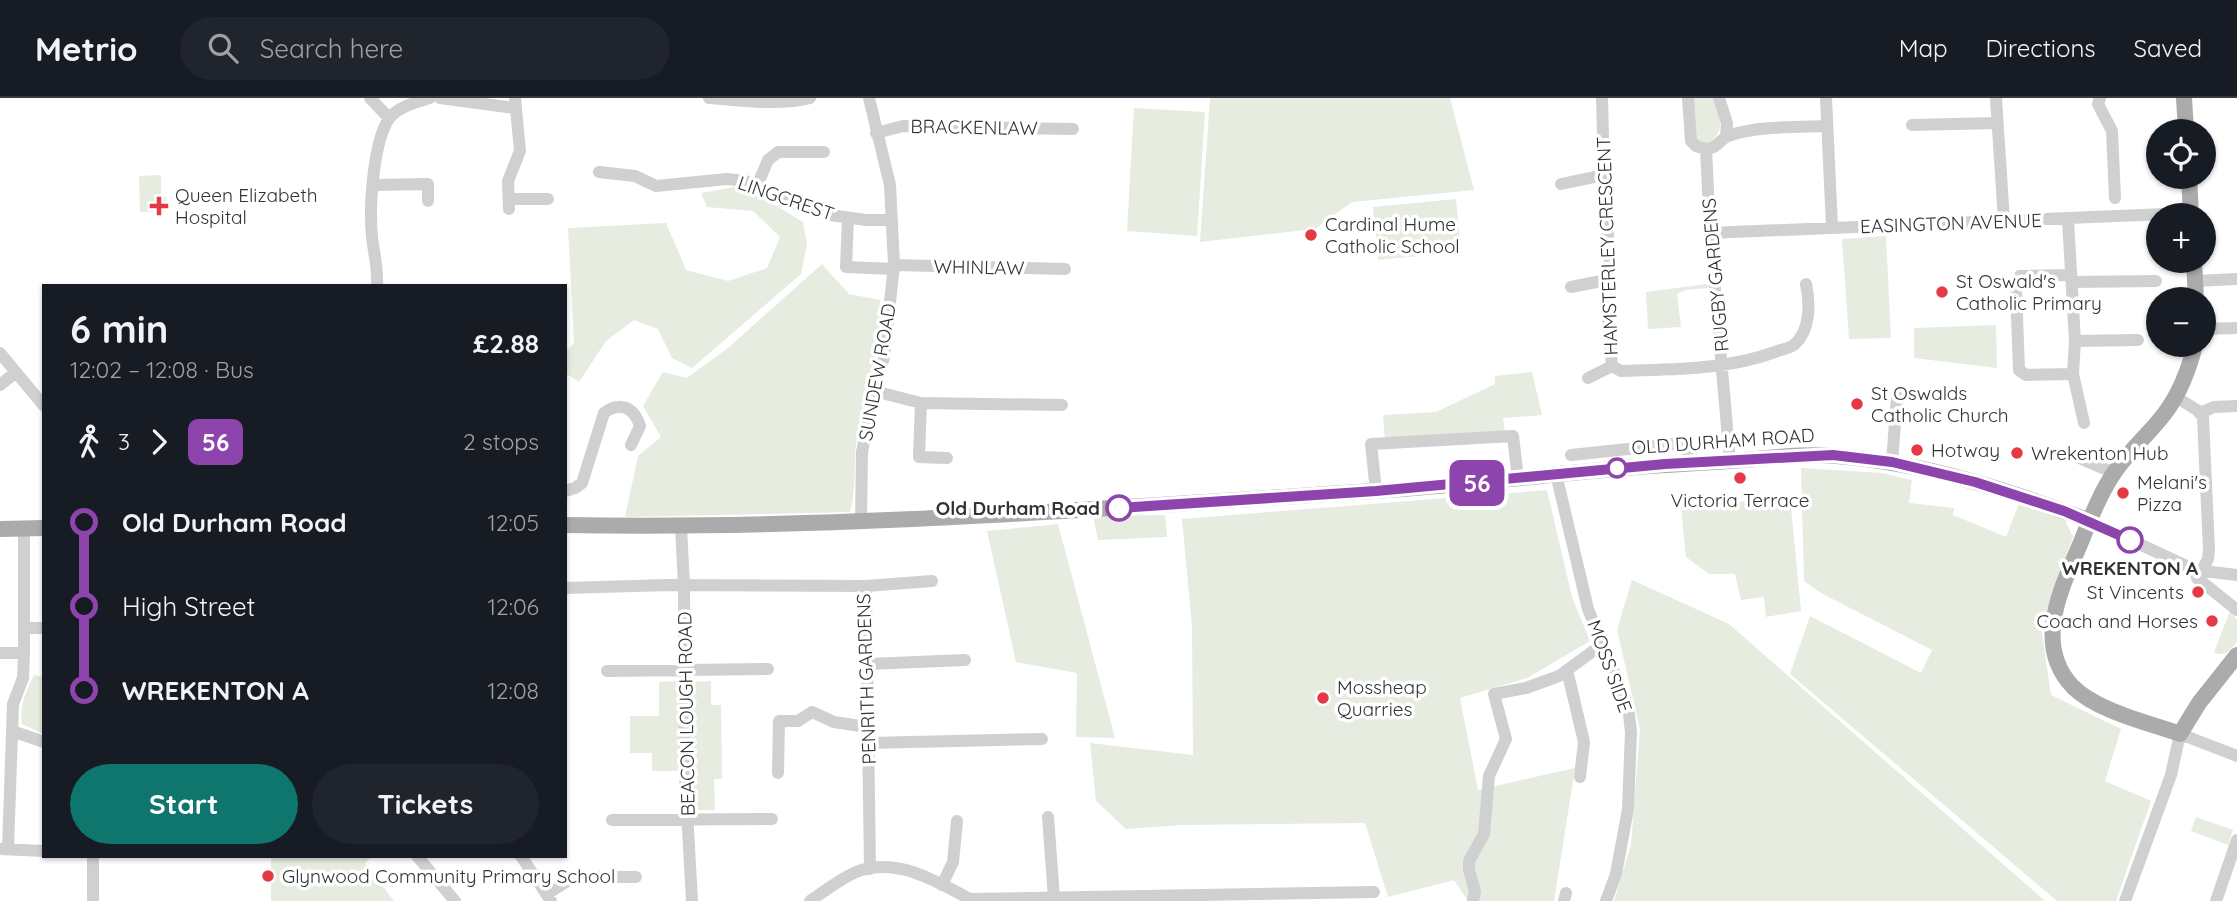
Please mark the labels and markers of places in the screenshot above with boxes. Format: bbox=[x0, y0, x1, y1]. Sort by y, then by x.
place label: Queen Elizabeth Hospital bbox=[175, 183, 318, 229]
marker: Queen Elizabeth Hospital bbox=[149, 196, 169, 216]
place label: Cardinal Hume Catholic School bbox=[1325, 212, 1460, 258]
marker: Cardinal Hume Catholic School bbox=[1303, 227, 1319, 243]
place label: St Oswald's Catholic Primary bbox=[1956, 269, 2102, 315]
marker: St Oswald's Catholic Primary bbox=[1934, 284, 1950, 300]
place label: St Oswalds Catholic Church bbox=[1871, 381, 2009, 427]
marker: St Oswalds Catholic Church bbox=[1849, 396, 1865, 412]
place label: Hotway bbox=[1931, 438, 2000, 462]
place label: Wrekenton Hub bbox=[2031, 441, 2168, 465]
marker: Hotway bbox=[1909, 442, 1925, 458]
marker: Wrekenton Hub bbox=[2009, 445, 2025, 461]
unlabelled marker bbox=[1607, 458, 1627, 478]
marker: Victoria Terrace bbox=[1732, 470, 1748, 486]
place label: Melani's Pizza bbox=[2137, 470, 2207, 516]
marker: Melani's Pizza bbox=[2115, 485, 2131, 501]
place label: Victoria Terrace bbox=[1671, 488, 1809, 512]
marker: Old Durham Road bbox=[1106, 495, 1132, 521]
place label: Old Durham Road bbox=[936, 496, 1100, 520]
marker: WREKENTON A bbox=[2117, 527, 2143, 553]
place label: WREKENTON A bbox=[2062, 556, 2198, 580]
place label: St Vincents bbox=[2087, 580, 2184, 604]
marker: St Vincents bbox=[2190, 584, 2206, 600]
place label: Coach and Horses bbox=[2037, 609, 2198, 633]
marker: Coach and Horses bbox=[2204, 613, 2220, 629]
place label: Mossheap Quarries bbox=[1337, 675, 1427, 721]
marker: Mossheap Quarries bbox=[1315, 690, 1331, 706]
place label: Glynwood Community Primary School bbox=[282, 864, 615, 888]
marker: Glynwood Community Primary School bbox=[260, 868, 276, 884]

